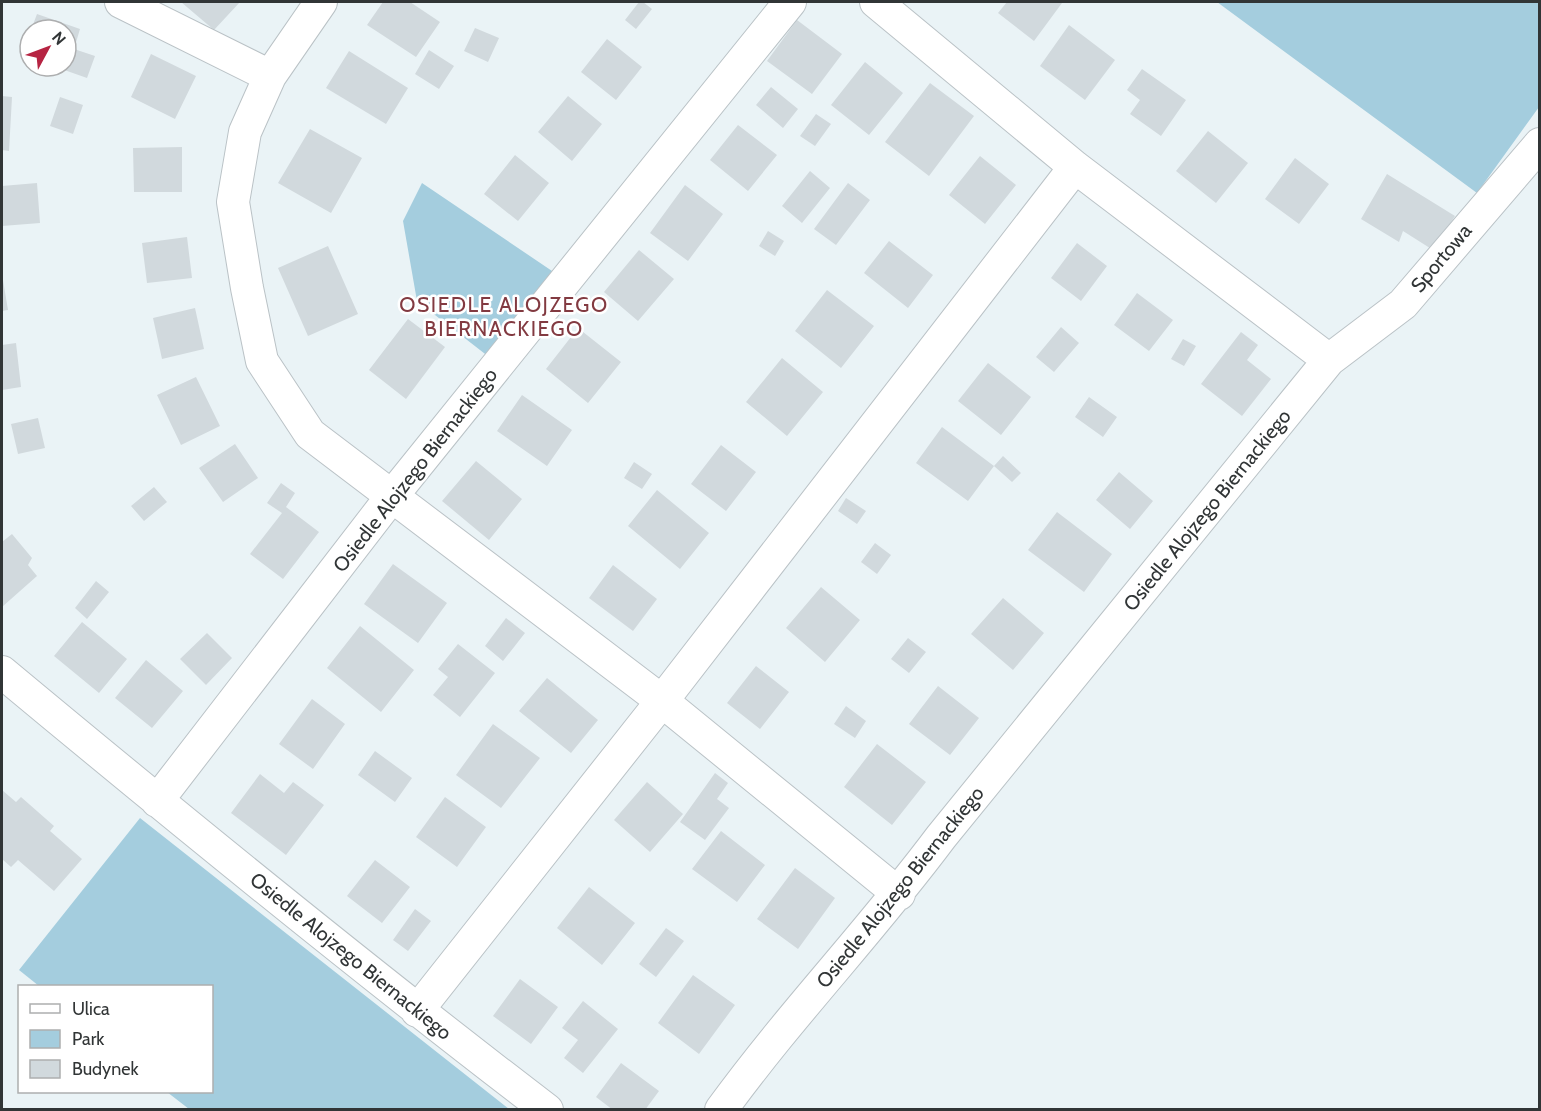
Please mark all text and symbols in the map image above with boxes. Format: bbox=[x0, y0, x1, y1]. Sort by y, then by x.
north arrow bbox=[18, 18, 78, 78]
text: N bbox=[48, 28, 70, 49]
street label: Sportowa bbox=[1406, 219, 1477, 297]
district label: OSIEDLE ALOJZEGO BIERNACKIEGO bbox=[399, 292, 609, 341]
street label: Osiedle Alojzego Biernackiego bbox=[328, 363, 502, 577]
street label: Osiedle Alojzego Biernackiego bbox=[1118, 404, 1296, 616]
street label: Osiedle Alojzego Biernackiego bbox=[811, 781, 989, 993]
street label: Osiedle Alojzego Biernackiego bbox=[245, 867, 457, 1045]
legend bbox=[18, 985, 213, 1093]
text: Ulica bbox=[72, 998, 110, 1020]
text: Park bbox=[72, 1028, 105, 1050]
text: Budynek bbox=[72, 1058, 139, 1080]

